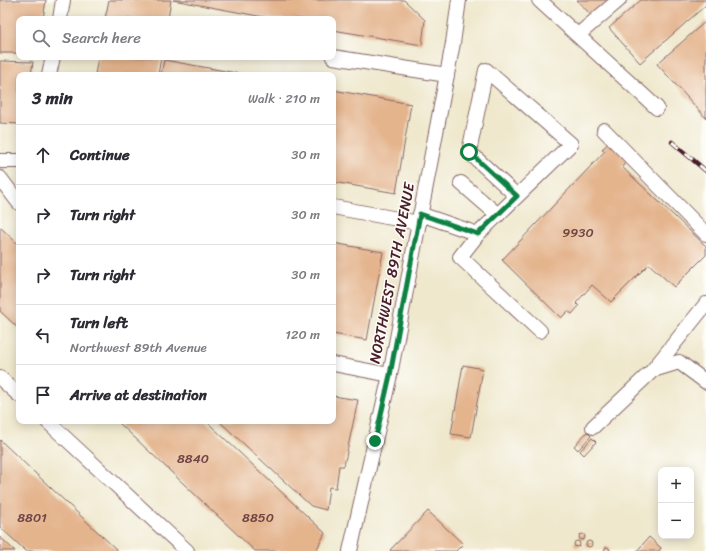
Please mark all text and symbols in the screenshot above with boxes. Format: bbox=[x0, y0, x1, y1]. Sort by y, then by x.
search box bbox=[16, 16, 336, 60]
text: Search here bbox=[62, 25, 141, 51]
icon: search bbox=[30, 27, 52, 49]
text: 3 min bbox=[32, 83, 73, 113]
text: Walk · 210 m bbox=[248, 87, 320, 110]
text: Continue bbox=[70, 142, 130, 168]
text: 30 m bbox=[291, 143, 320, 166]
route start bbox=[460, 143, 478, 161]
icon: ahead bbox=[32, 144, 54, 166]
street label: NORTHWEST 89TH AVENUE bbox=[362, 179, 423, 366]
text: Turn right bbox=[70, 202, 135, 228]
text: 30 m bbox=[291, 203, 320, 226]
icon: right bbox=[32, 204, 54, 226]
house number: 9930 bbox=[562, 221, 594, 244]
text: Turn right bbox=[70, 262, 135, 288]
text: 30 m bbox=[291, 263, 320, 286]
icon: right bbox=[32, 264, 54, 286]
text: Turn left bbox=[70, 310, 128, 336]
text: 120 m bbox=[285, 323, 320, 346]
icon: left bbox=[32, 324, 54, 346]
text: Northwest 89th Avenue bbox=[70, 336, 207, 359]
text: Arrive at destination bbox=[70, 382, 207, 408]
icon: arrive bbox=[32, 384, 54, 406]
route end bbox=[366, 432, 384, 450]
house number: 8840 bbox=[177, 447, 209, 470]
map controls bbox=[658, 467, 694, 539]
button: + bbox=[658, 467, 694, 503]
button: − bbox=[658, 503, 694, 539]
house number: 8801 bbox=[17, 506, 47, 529]
house number: 8850 bbox=[242, 506, 274, 529]

